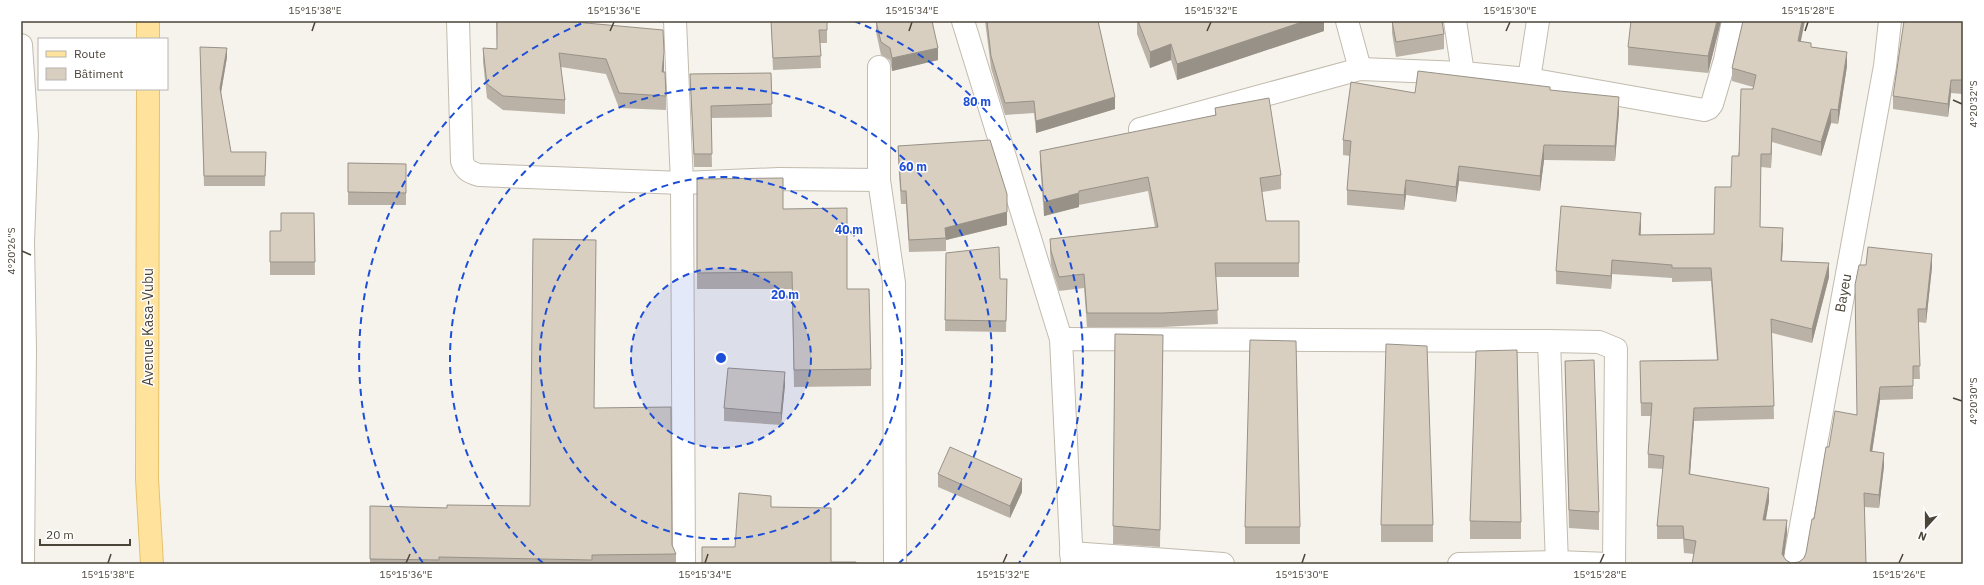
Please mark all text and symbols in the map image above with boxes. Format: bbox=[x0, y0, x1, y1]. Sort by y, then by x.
text: 15°15'38"E bbox=[288, 4, 342, 17]
text: 15°15'36"E bbox=[587, 4, 641, 17]
text: 15°15'34"E bbox=[885, 4, 939, 17]
text: 15°15'32"E bbox=[1184, 4, 1238, 17]
text: 15°15'30"E bbox=[1483, 4, 1537, 17]
text: 15°15'28"E bbox=[1781, 4, 1835, 17]
legend bbox=[38, 38, 168, 90]
text: Route bbox=[74, 46, 106, 61]
text: Bâtiment bbox=[74, 66, 124, 81]
text: 4°20'32"S bbox=[1967, 80, 1980, 128]
text: 80 m bbox=[963, 94, 991, 109]
text: 60 m bbox=[899, 159, 927, 174]
text: 40 m bbox=[835, 222, 863, 237]
text: 4°20'26"S bbox=[5, 227, 18, 275]
street label: Avenue Kasa-Vubu bbox=[139, 268, 157, 386]
street label: Bayeu bbox=[1831, 272, 1855, 314]
text: 20 m bbox=[771, 287, 799, 302]
centre of rings bbox=[714, 351, 728, 365]
text: 4°20'30"S bbox=[1967, 377, 1980, 425]
north arrow bbox=[1906, 507, 1946, 547]
scale bar bbox=[40, 521, 130, 547]
text: 20 m bbox=[46, 527, 74, 542]
text: N bbox=[1916, 528, 1929, 544]
text: 15°15'38"E bbox=[81, 568, 135, 581]
text: 15°15'36"E bbox=[379, 568, 433, 581]
text: 15°15'34"E bbox=[678, 568, 732, 581]
text: 15°15'32"E bbox=[976, 568, 1030, 581]
text: 15°15'30"E bbox=[1275, 568, 1329, 581]
text: 15°15'28"E bbox=[1573, 568, 1627, 581]
text: 15°15'26"E bbox=[1872, 568, 1926, 581]

